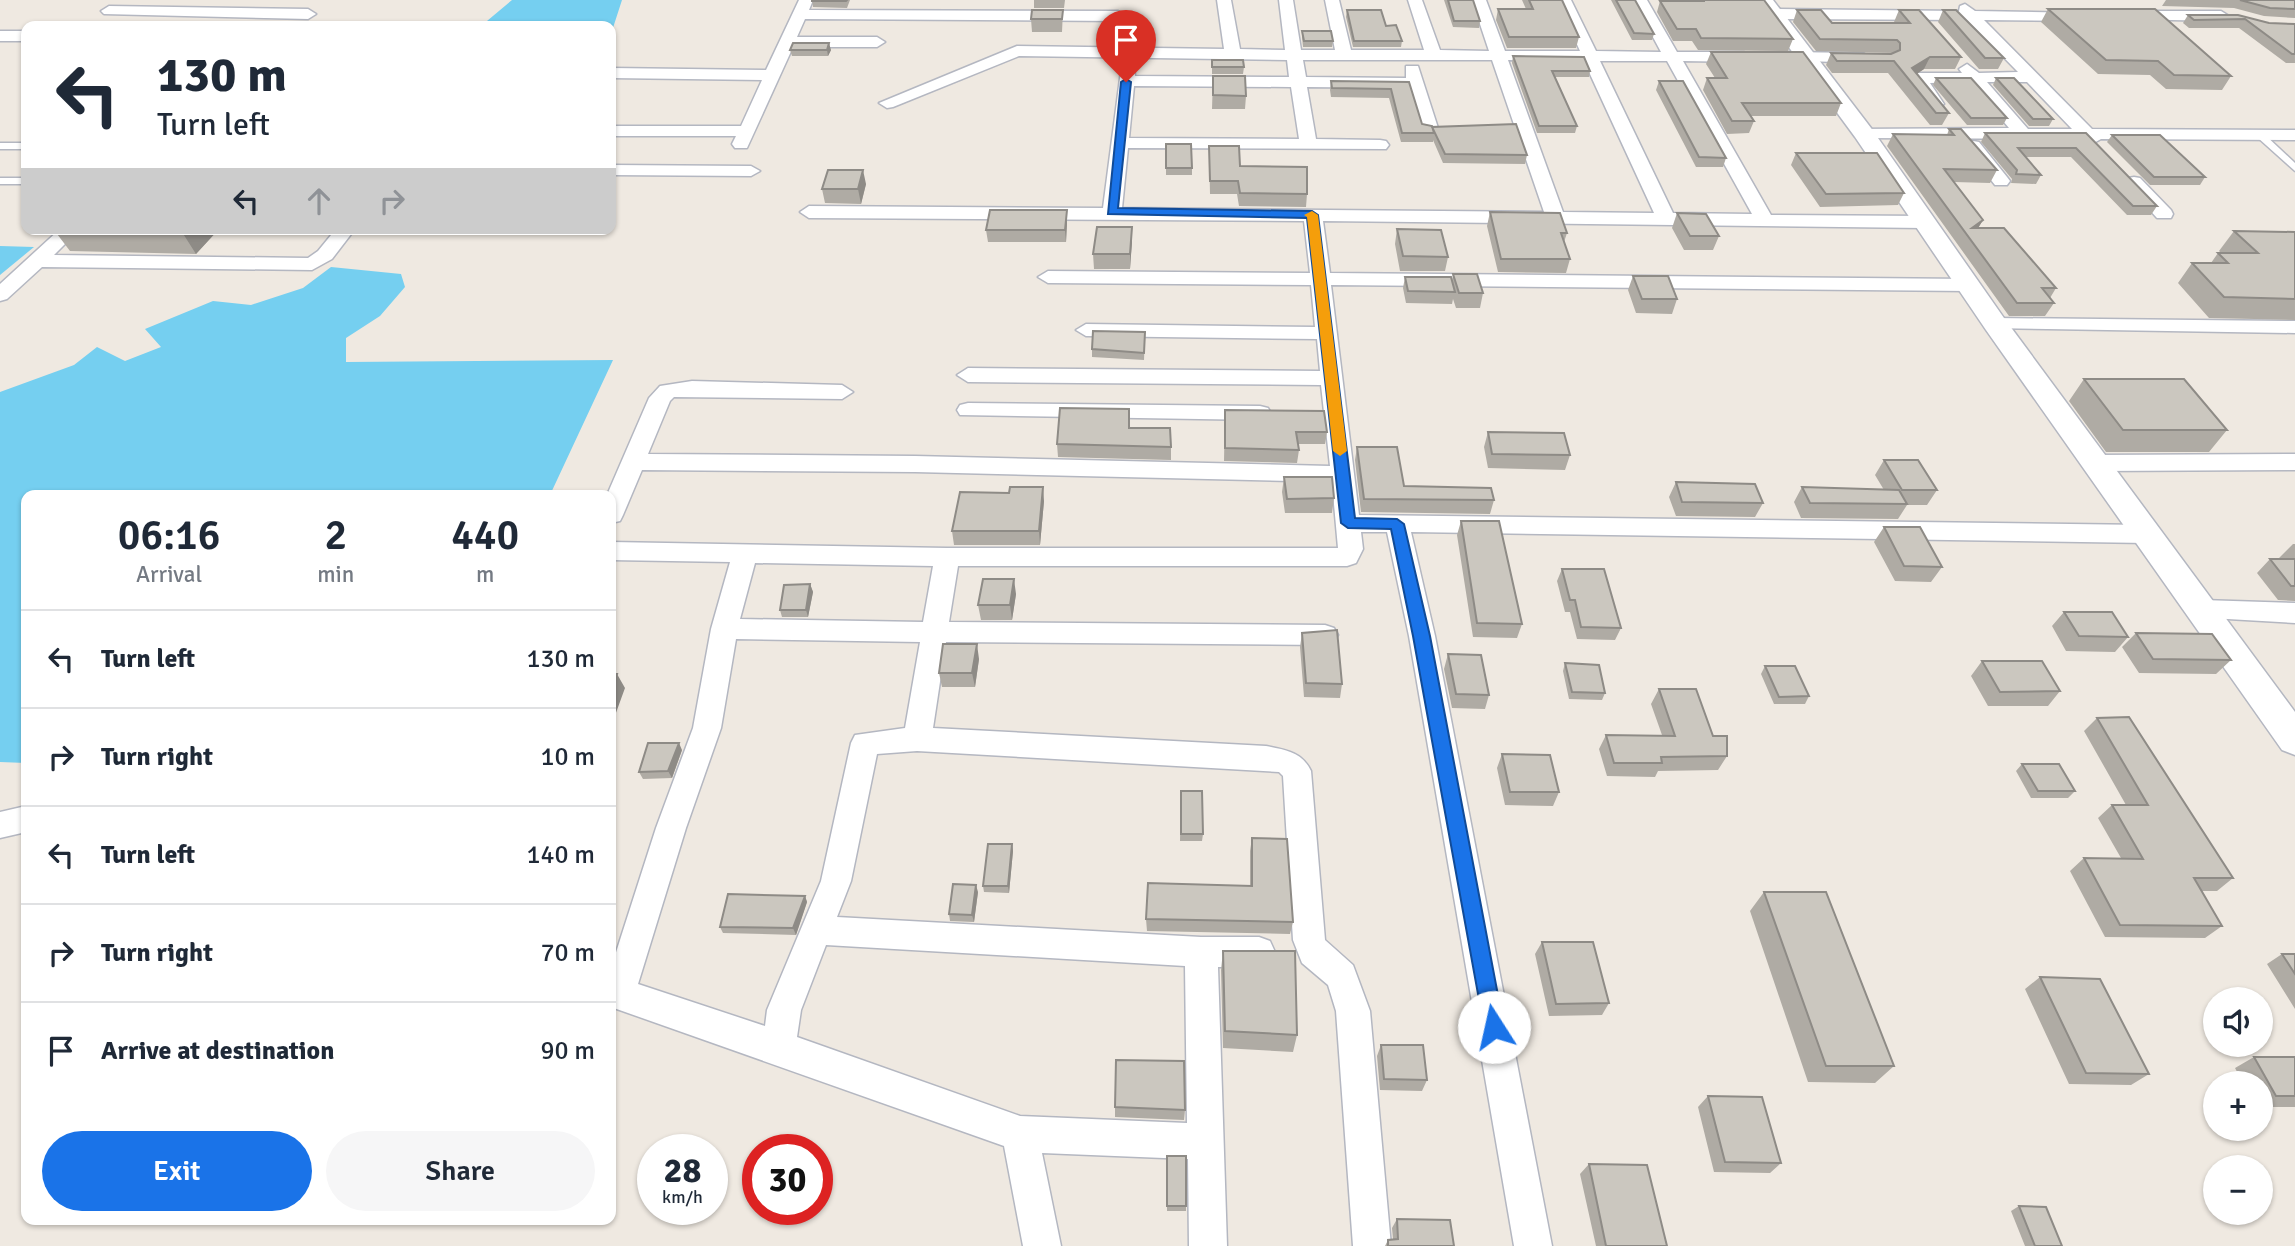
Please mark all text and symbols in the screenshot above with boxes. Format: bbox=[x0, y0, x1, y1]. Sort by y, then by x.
pin bbox=[1096, 10, 1156, 82]
icon: arrive bbox=[1107, 21, 1145, 59]
text: 130 m bbox=[157, 45, 287, 105]
icon: left bbox=[42, 49, 133, 140]
text: Turn left bbox=[157, 105, 270, 144]
icon: left bbox=[227, 182, 265, 220]
icon: ahead bbox=[300, 182, 338, 220]
icon: right bbox=[373, 182, 411, 220]
text: 06:16 bbox=[118, 510, 220, 561]
text: 2 bbox=[324, 510, 347, 561]
text: 440 bbox=[451, 510, 519, 561]
text: Arrival bbox=[136, 560, 202, 589]
text: min bbox=[317, 560, 354, 589]
text: m bbox=[476, 560, 494, 589]
icon: left bbox=[42, 640, 80, 678]
text: Turn left bbox=[101, 643, 195, 675]
text: 130 m bbox=[526, 643, 595, 675]
icon: right bbox=[42, 738, 80, 776]
text: Turn right bbox=[101, 741, 213, 773]
text: 10 m bbox=[540, 741, 595, 773]
icon: left bbox=[42, 836, 80, 874]
text: Turn left bbox=[101, 839, 195, 871]
text: 140 m bbox=[526, 839, 595, 871]
icon: right bbox=[42, 934, 80, 972]
text: Turn right bbox=[101, 937, 213, 969]
text: 70 m bbox=[540, 937, 595, 969]
map controls bbox=[2203, 987, 2273, 1225]
button: sound bbox=[2203, 987, 2273, 1057]
position arrow bbox=[1457, 990, 1531, 1064]
icon: arrive bbox=[42, 1032, 80, 1070]
text: Arrive at destination bbox=[101, 1035, 334, 1067]
text: 90 m bbox=[540, 1035, 595, 1067]
button: + bbox=[2203, 1071, 2273, 1141]
button: Exit bbox=[42, 1131, 312, 1211]
button: Share bbox=[326, 1131, 595, 1211]
speed limit sign: 30 bbox=[742, 1134, 833, 1225]
text: 28 bbox=[664, 1149, 701, 1192]
button: − bbox=[2203, 1155, 2273, 1225]
text: km/h bbox=[662, 1186, 703, 1208]

